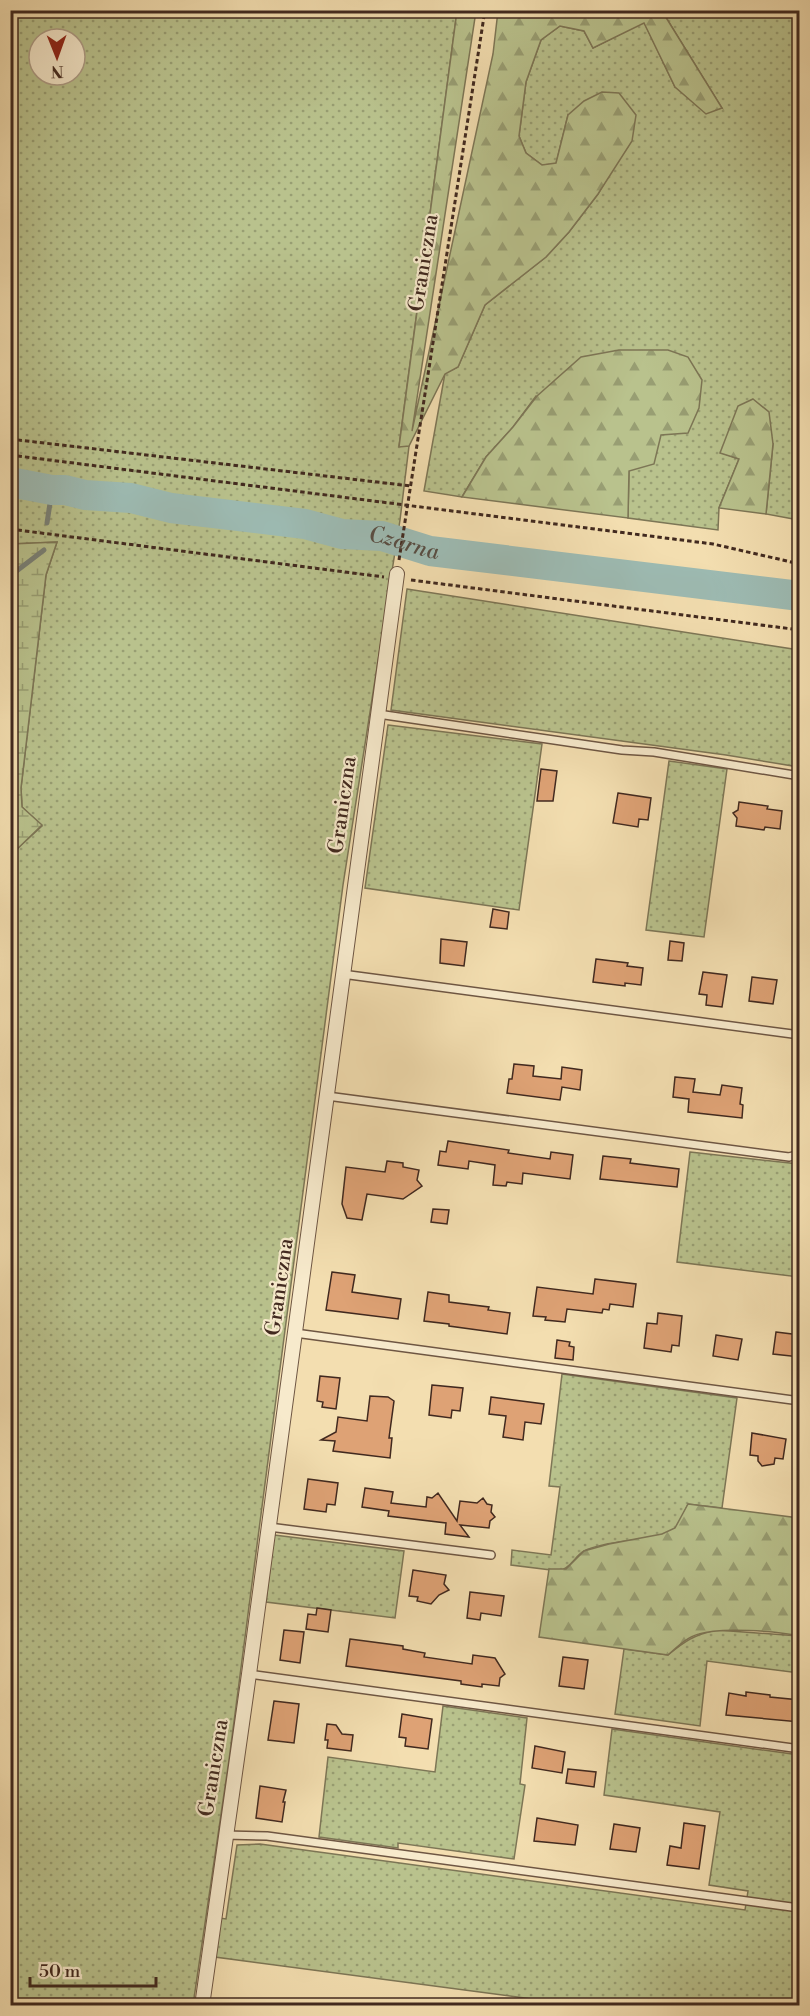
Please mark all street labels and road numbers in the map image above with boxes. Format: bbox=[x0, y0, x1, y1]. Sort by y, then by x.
street label: Graniczna bbox=[403, 212, 445, 314]
street label: Graniczna bbox=[323, 754, 363, 856]
street label: Graniczna bbox=[260, 1236, 300, 1338]
street label: Graniczna bbox=[193, 1717, 235, 1819]

